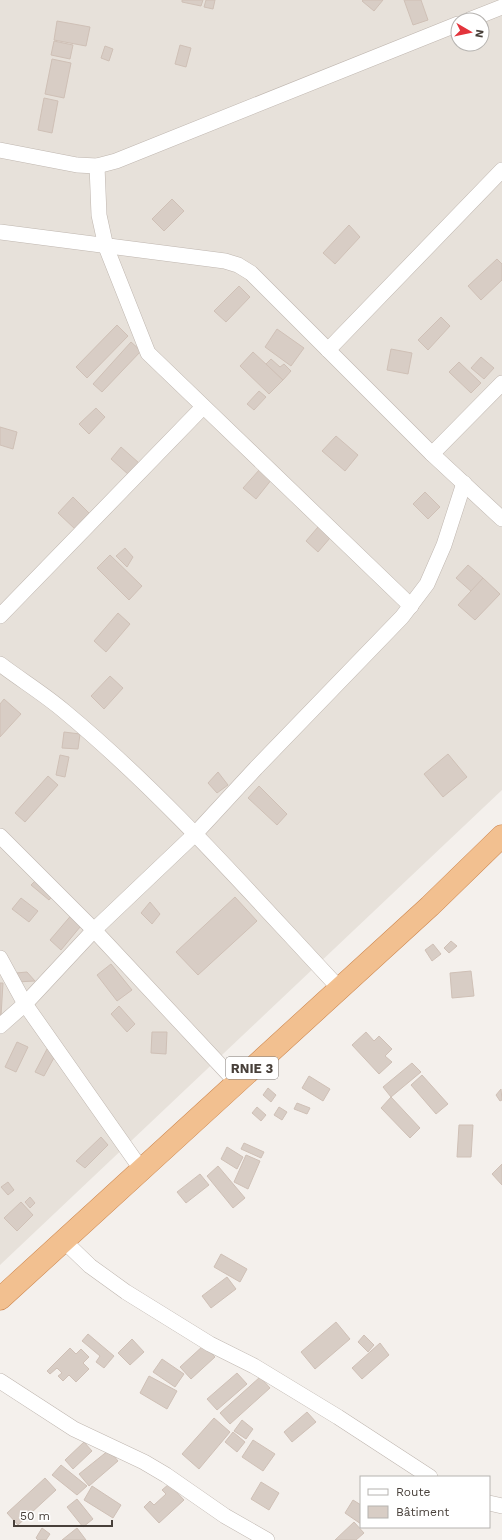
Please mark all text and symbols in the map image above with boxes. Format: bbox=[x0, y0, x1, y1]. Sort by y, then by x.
north arrow bbox=[450, 12, 490, 52]
text: N bbox=[472, 28, 486, 39]
road number: RNIE 3 bbox=[226, 1057, 278, 1079]
legend bbox=[360, 1476, 490, 1528]
text: Route bbox=[396, 1485, 430, 1499]
scale bar bbox=[14, 1502, 112, 1528]
text: Bâtiment bbox=[396, 1505, 449, 1519]
text: 50 m bbox=[20, 1509, 50, 1523]

